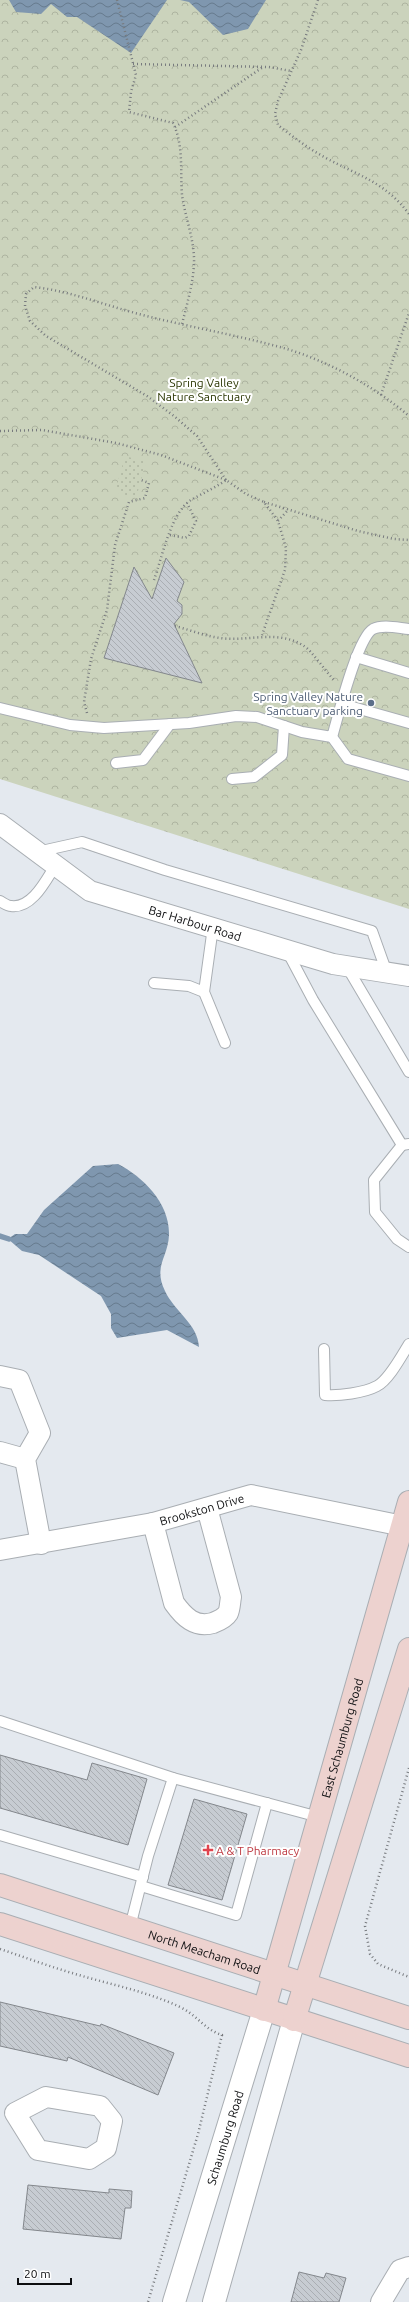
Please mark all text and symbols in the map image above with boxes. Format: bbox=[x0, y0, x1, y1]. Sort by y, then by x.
park label: Spring Valley Nature Sanctuary bbox=[157, 376, 251, 403]
place label: Spring Valley Nature Sanctuary parking bbox=[253, 690, 363, 717]
marker: Spring Valley Nature Sanctuary parking bbox=[366, 698, 376, 708]
street label: Bar Harbour Road bbox=[147, 903, 243, 943]
street label: Brookston Drive bbox=[158, 1491, 245, 1527]
street label: East Schaumburg Road bbox=[318, 1677, 365, 1799]
place label: A & T Pharmacy bbox=[216, 1844, 300, 1857]
marker: A & T Pharmacy bbox=[203, 1845, 213, 1855]
street label: North Meacham Road bbox=[147, 1927, 262, 1976]
street label: Schaumburg Road bbox=[204, 2089, 245, 2186]
scale bar bbox=[18, 2260, 71, 2286]
text: 20 m bbox=[24, 2267, 51, 2280]

